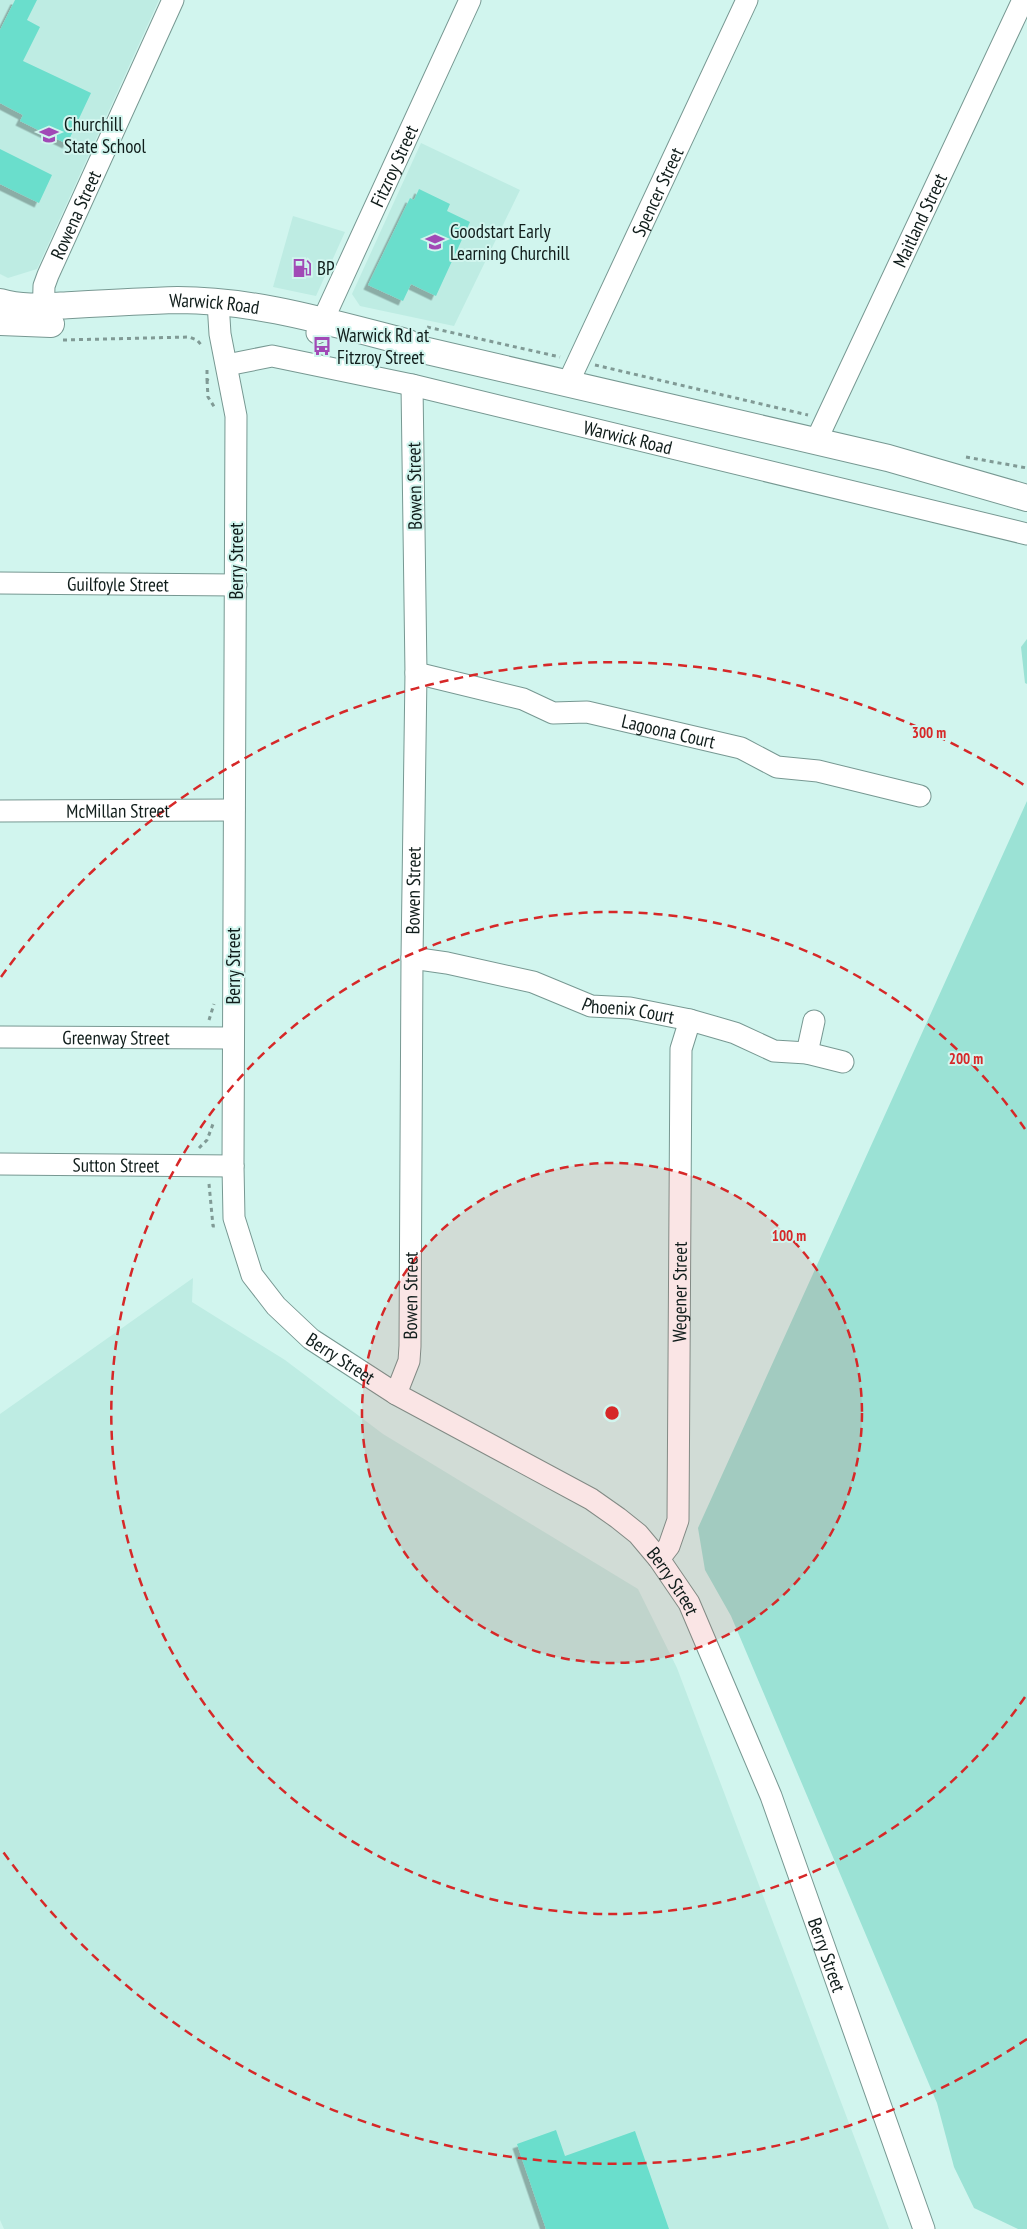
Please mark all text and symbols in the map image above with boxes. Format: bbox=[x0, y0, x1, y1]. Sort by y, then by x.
place label: Churchill State School bbox=[64, 112, 147, 158]
street label: Fitzroy Street bbox=[365, 120, 423, 210]
school or university icon: Churchill State School bbox=[38, 124, 60, 146]
street label: Spencer Street bbox=[626, 143, 689, 240]
street label: Rowena Street bbox=[45, 166, 106, 263]
street label: Maitland Street bbox=[887, 169, 952, 271]
place label: Goodstart Early Learning Churchill bbox=[450, 219, 570, 265]
school or university icon: Goodstart Early Learning Churchill bbox=[424, 231, 446, 253]
place label: BP bbox=[317, 256, 335, 280]
fuel station icon: BP bbox=[291, 257, 313, 279]
street label: Warwick Road bbox=[169, 288, 261, 319]
place label: Warwick Rd at Fitzroy Street bbox=[337, 323, 430, 369]
bus stop icon: Warwick Rd at Fitzroy Street bbox=[311, 335, 333, 357]
street label: Warwick Road bbox=[581, 415, 675, 460]
street label: Bowen Street bbox=[401, 441, 427, 530]
street label: Berry Street bbox=[224, 522, 248, 600]
street label: Guilfoyle Street bbox=[67, 572, 170, 596]
street label: Lagoona Court bbox=[619, 709, 719, 754]
text: 300 m bbox=[912, 723, 946, 742]
street label: McMillan Street bbox=[66, 798, 170, 823]
street label: Bowen Street bbox=[400, 846, 426, 935]
street label: Berry Street bbox=[221, 927, 245, 1005]
street label: Phoenix Court bbox=[579, 992, 677, 1029]
street label: Greenway Street bbox=[62, 1025, 170, 1050]
text: 200 m bbox=[949, 1049, 983, 1068]
street label: Sutton Street bbox=[73, 1153, 160, 1177]
text: 100 m bbox=[772, 1226, 806, 1245]
street label: Wegener Street bbox=[667, 1241, 692, 1342]
street label: Bowen Street bbox=[398, 1251, 422, 1339]
street label: Berry Street bbox=[302, 1327, 380, 1390]
centre of rings bbox=[603, 1404, 621, 1422]
street label: Berry Street bbox=[642, 1542, 705, 1619]
street label: Berry Street bbox=[803, 1914, 852, 1996]

